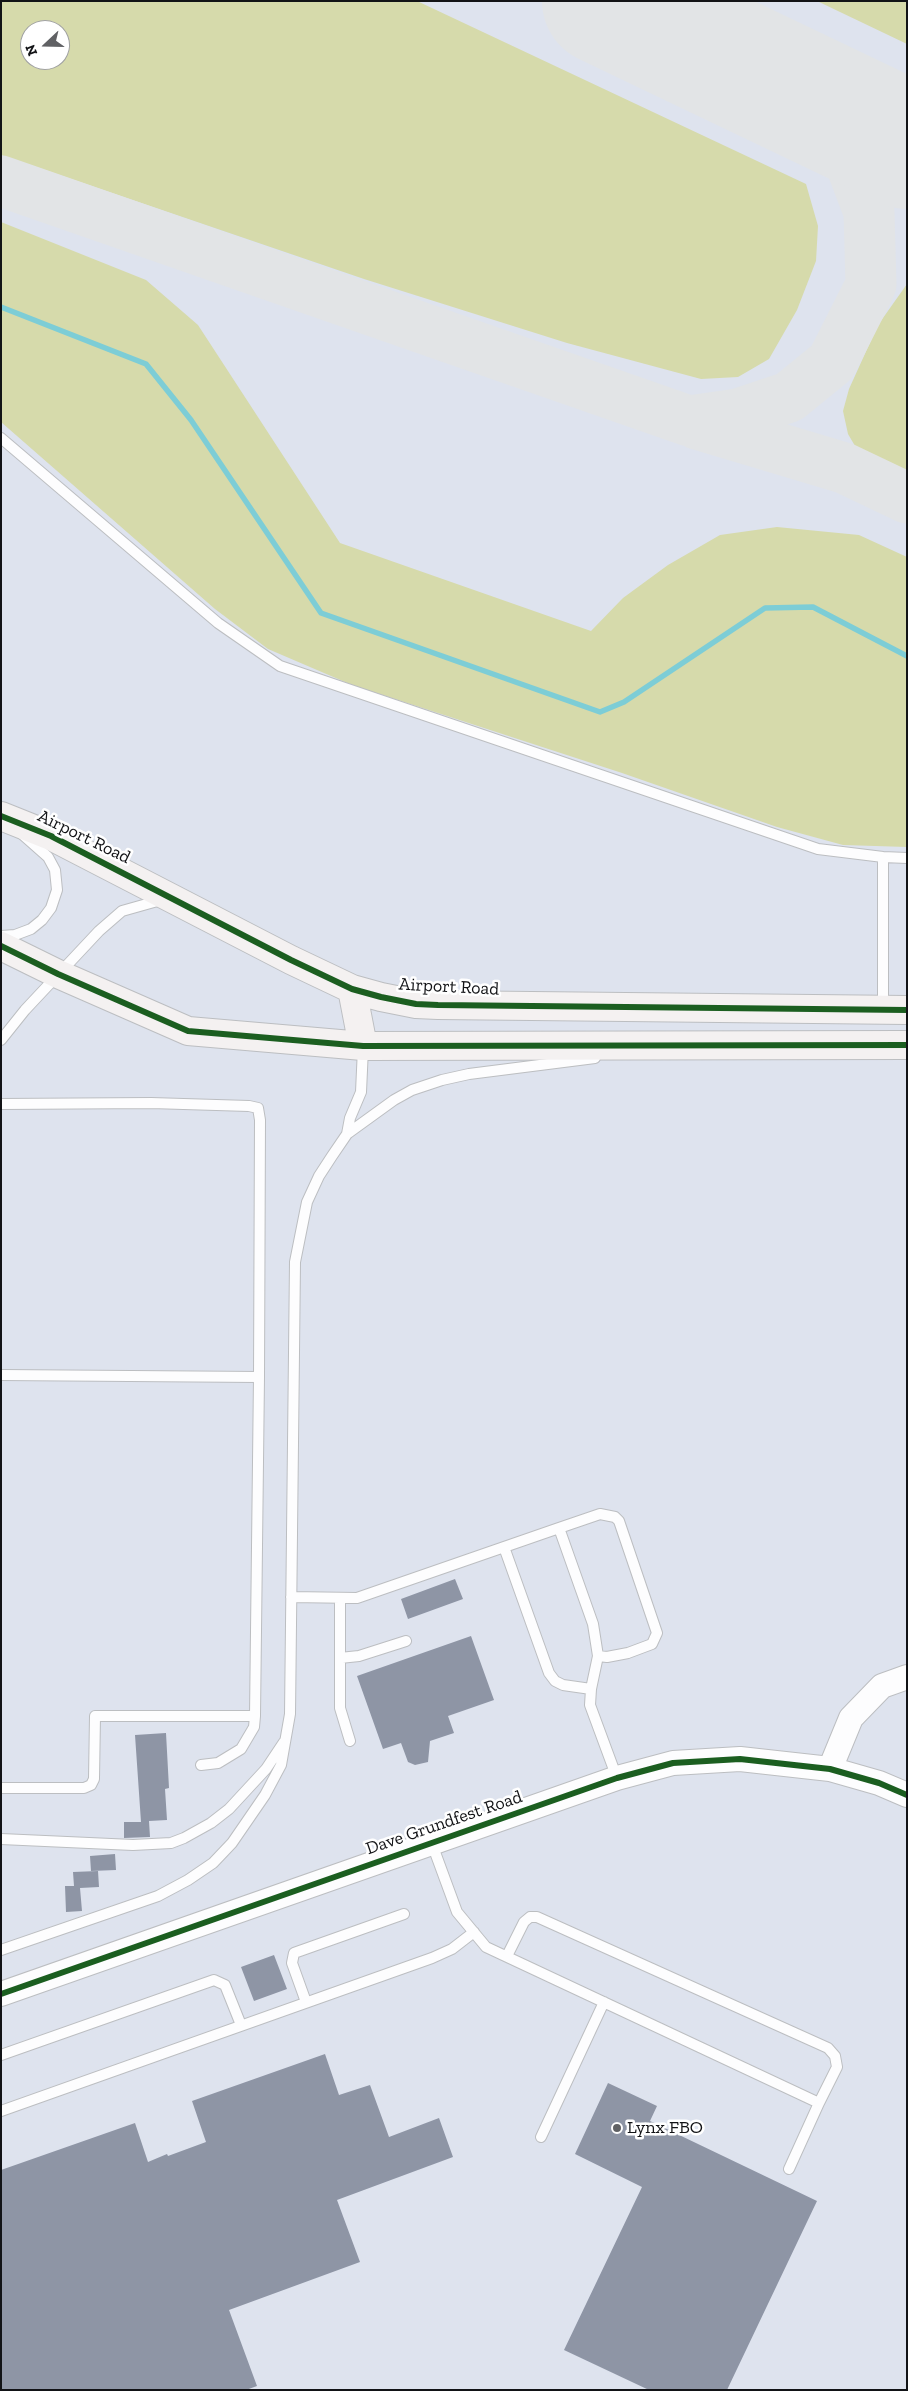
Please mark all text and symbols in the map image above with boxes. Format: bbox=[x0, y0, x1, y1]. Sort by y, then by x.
north arrow bbox=[20, 20, 70, 70]
text: N bbox=[22, 42, 41, 58]
street label: Airport Road bbox=[34, 805, 134, 869]
street label: Airport Road bbox=[398, 974, 500, 1000]
street label: Dave Grundfest Road bbox=[363, 1786, 525, 1860]
place label: Lynx FBO bbox=[627, 2117, 703, 2139]
marker: Lynx FBO bbox=[611, 2122, 623, 2134]

